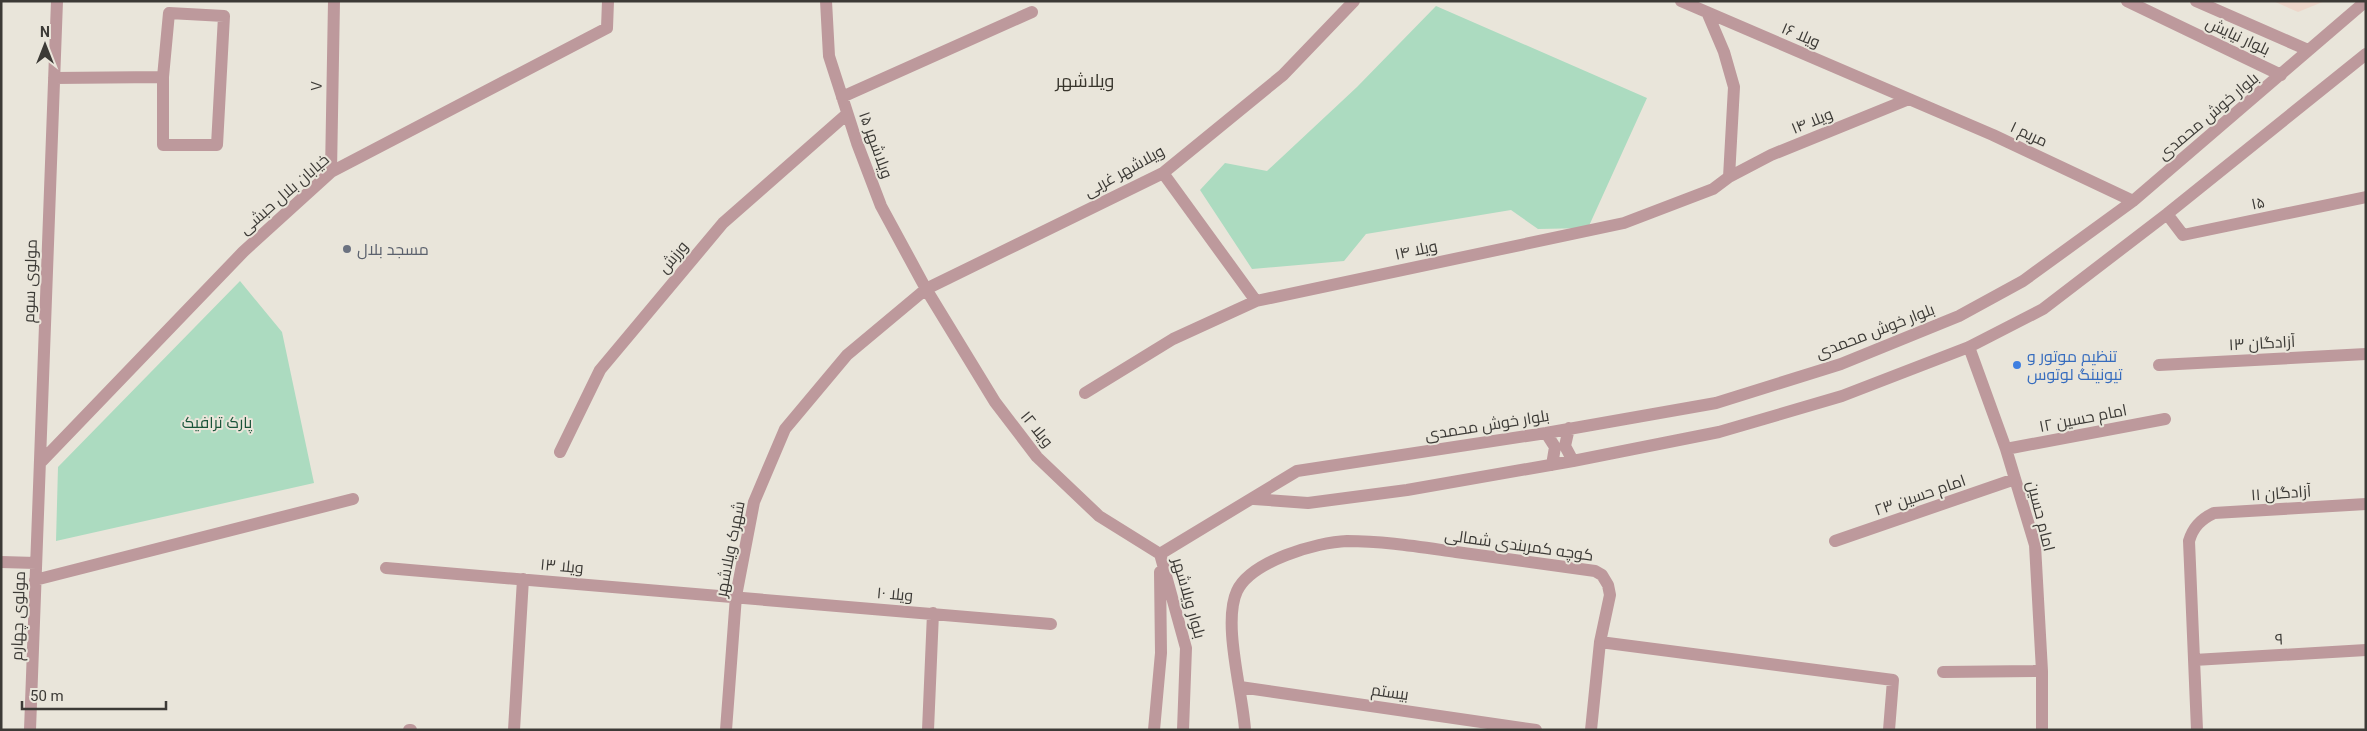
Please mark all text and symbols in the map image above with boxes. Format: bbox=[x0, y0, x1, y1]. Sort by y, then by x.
street label: بلوار نیایش bbox=[2202, 13, 2273, 60]
street label: ۱۶ ویلا bbox=[1779, 18, 1823, 52]
north arrow bbox=[20, 20, 70, 70]
text: N bbox=[40, 24, 50, 40]
street label: بلوار خوش محمدی bbox=[2154, 68, 2263, 165]
district label: ویلاشهر bbox=[1055, 70, 1114, 92]
street label: ۷ bbox=[306, 81, 326, 91]
street label: ۱۴ ویلا bbox=[1788, 104, 1836, 138]
street label: ویلاشهر ۱۵ bbox=[854, 109, 897, 181]
street label: ۱ مریم bbox=[2007, 117, 2051, 153]
street label: ویلاشهر غربی bbox=[1080, 141, 1168, 202]
street label: خیابان بلال حبشی bbox=[235, 150, 334, 239]
street label: ۱۵ bbox=[2249, 192, 2267, 214]
street label: ۱۴ ویلا bbox=[1393, 236, 1439, 264]
street label: ورزش bbox=[654, 237, 693, 278]
street label: مولوی سوم bbox=[19, 239, 43, 323]
place label: مسجد بلال bbox=[357, 240, 429, 260]
marker: مسجد بلال bbox=[341, 243, 353, 255]
street label: بلوار خوش محمدی bbox=[1813, 300, 1938, 363]
street label: آزادگان ۱۳ bbox=[2228, 332, 2296, 355]
place label: تنظیم موتور و تیونینگ لوتوس bbox=[2027, 347, 2123, 385]
marker: تنظیم موتور و تیونینگ لوتوس bbox=[2011, 359, 2023, 371]
street label: امام حسین ۱۲ bbox=[2037, 400, 2129, 438]
street label: بلوار خوش محمدی bbox=[1423, 406, 1551, 445]
street label: ویلا ۱۲ bbox=[1017, 407, 1057, 451]
park label: پارک ترافیک bbox=[182, 413, 253, 434]
street label: امام حسین ۲۳ bbox=[1872, 471, 1969, 521]
street label: امام حسین bbox=[2021, 479, 2059, 554]
street label: آزادگان ۱۱ bbox=[2250, 481, 2313, 506]
street label: شهرک ویلاشهر bbox=[711, 499, 750, 600]
street label: کوچه کمربندی شمالی bbox=[1443, 525, 1595, 567]
street label: بلوار ویلاشهر bbox=[1167, 554, 1210, 641]
street label: ۱۳ ویلا bbox=[540, 555, 584, 577]
street label: مولوی چهارم bbox=[7, 571, 31, 661]
street label: ۱۰ ویلا bbox=[876, 583, 914, 605]
street label: ۹ bbox=[2274, 629, 2284, 649]
scale bar bbox=[22, 678, 166, 710]
street label: بیستم bbox=[1370, 680, 1410, 706]
text: 50 m bbox=[30, 687, 64, 705]

